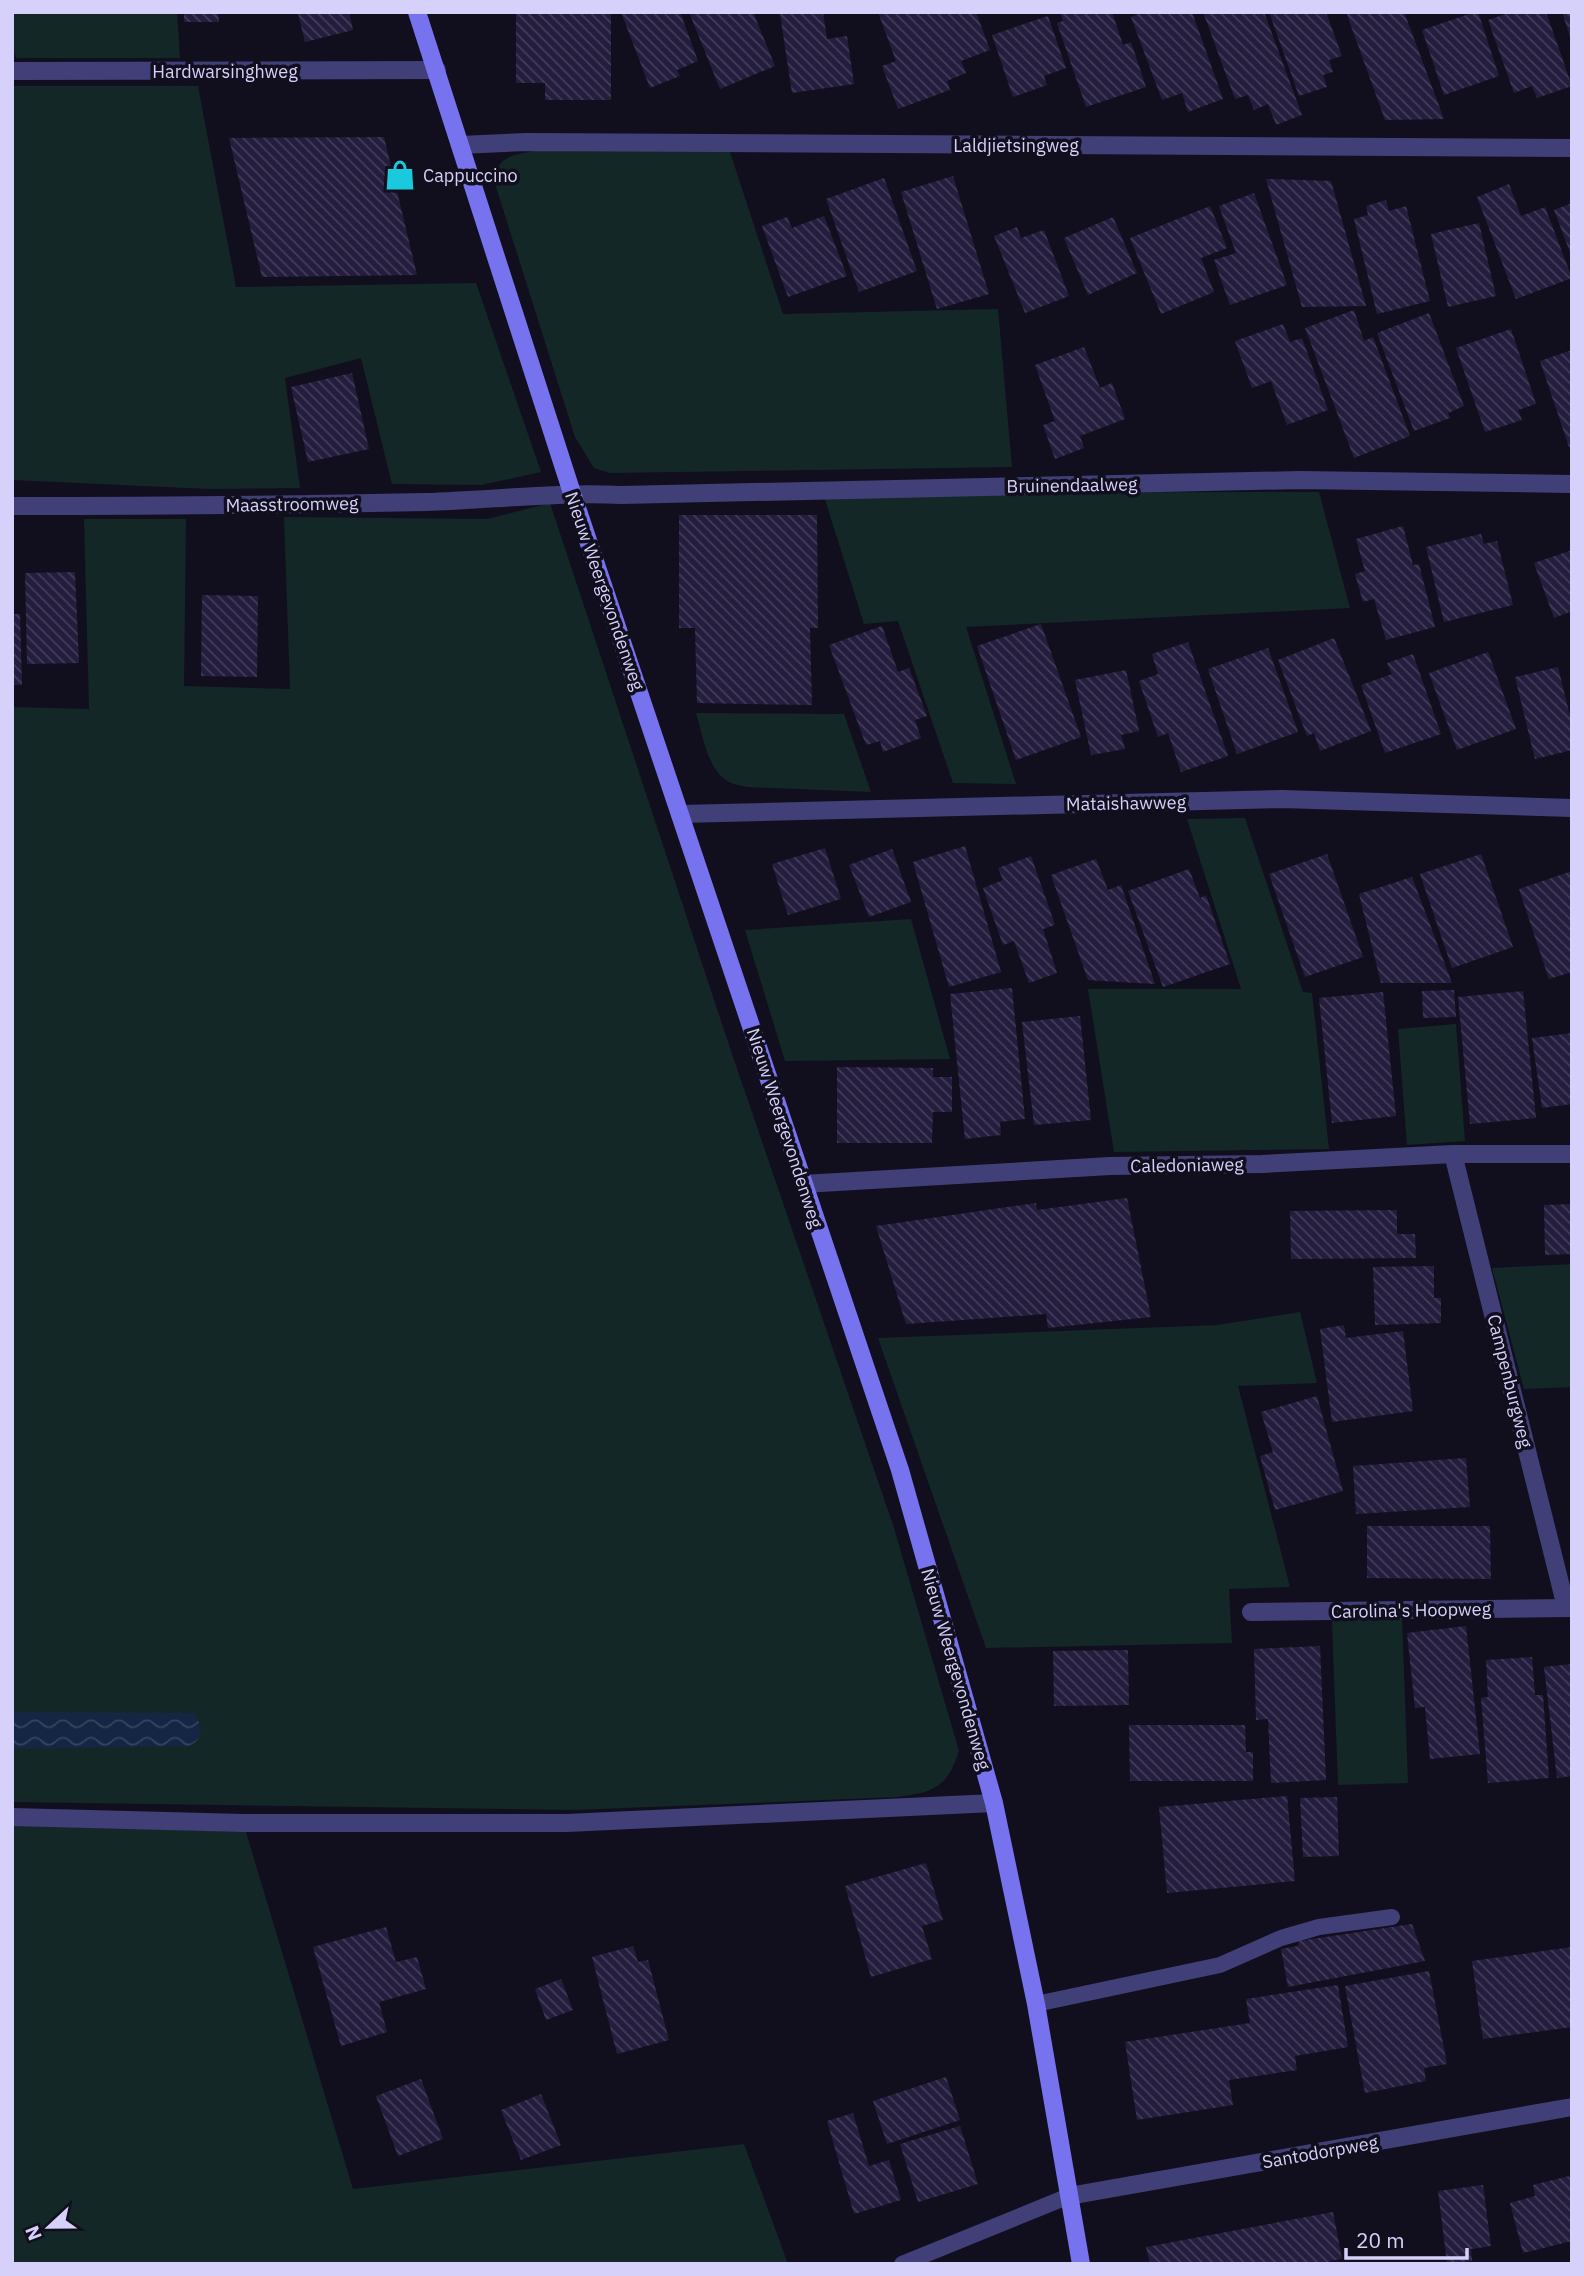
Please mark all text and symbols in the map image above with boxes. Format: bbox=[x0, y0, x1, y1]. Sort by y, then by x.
street label: Hardwarsinghweg bbox=[152, 60, 298, 83]
street label: Laldjietsingweg bbox=[953, 134, 1079, 157]
shop icon: Cappuccino bbox=[383, 158, 417, 192]
place label: Cappuccino bbox=[423, 164, 518, 187]
street label: Bruinendaalweg bbox=[1006, 472, 1138, 498]
street label: Nieuw Weergevondenweg bbox=[560, 489, 650, 694]
street label: Maasstroomweg bbox=[225, 491, 359, 517]
street label: Mataishawweg bbox=[1066, 790, 1187, 816]
street label: Nieuw Weergevondenweg bbox=[742, 1025, 828, 1231]
street label: Caledoniaweg bbox=[1130, 1153, 1244, 1177]
street label: Campenburgweg bbox=[1482, 1312, 1538, 1451]
street label: Nieuw Weergevondenweg bbox=[916, 1565, 996, 1773]
street label: Carolina's Hoopweg bbox=[1331, 1597, 1492, 1623]
street label: Santodorpweg bbox=[1260, 2130, 1380, 2174]
north arrow bbox=[14, 2192, 84, 2262]
scale bar bbox=[1346, 2216, 1467, 2260]
text: N bbox=[20, 2222, 47, 2244]
text: 20 m bbox=[1356, 2226, 1405, 2254]

